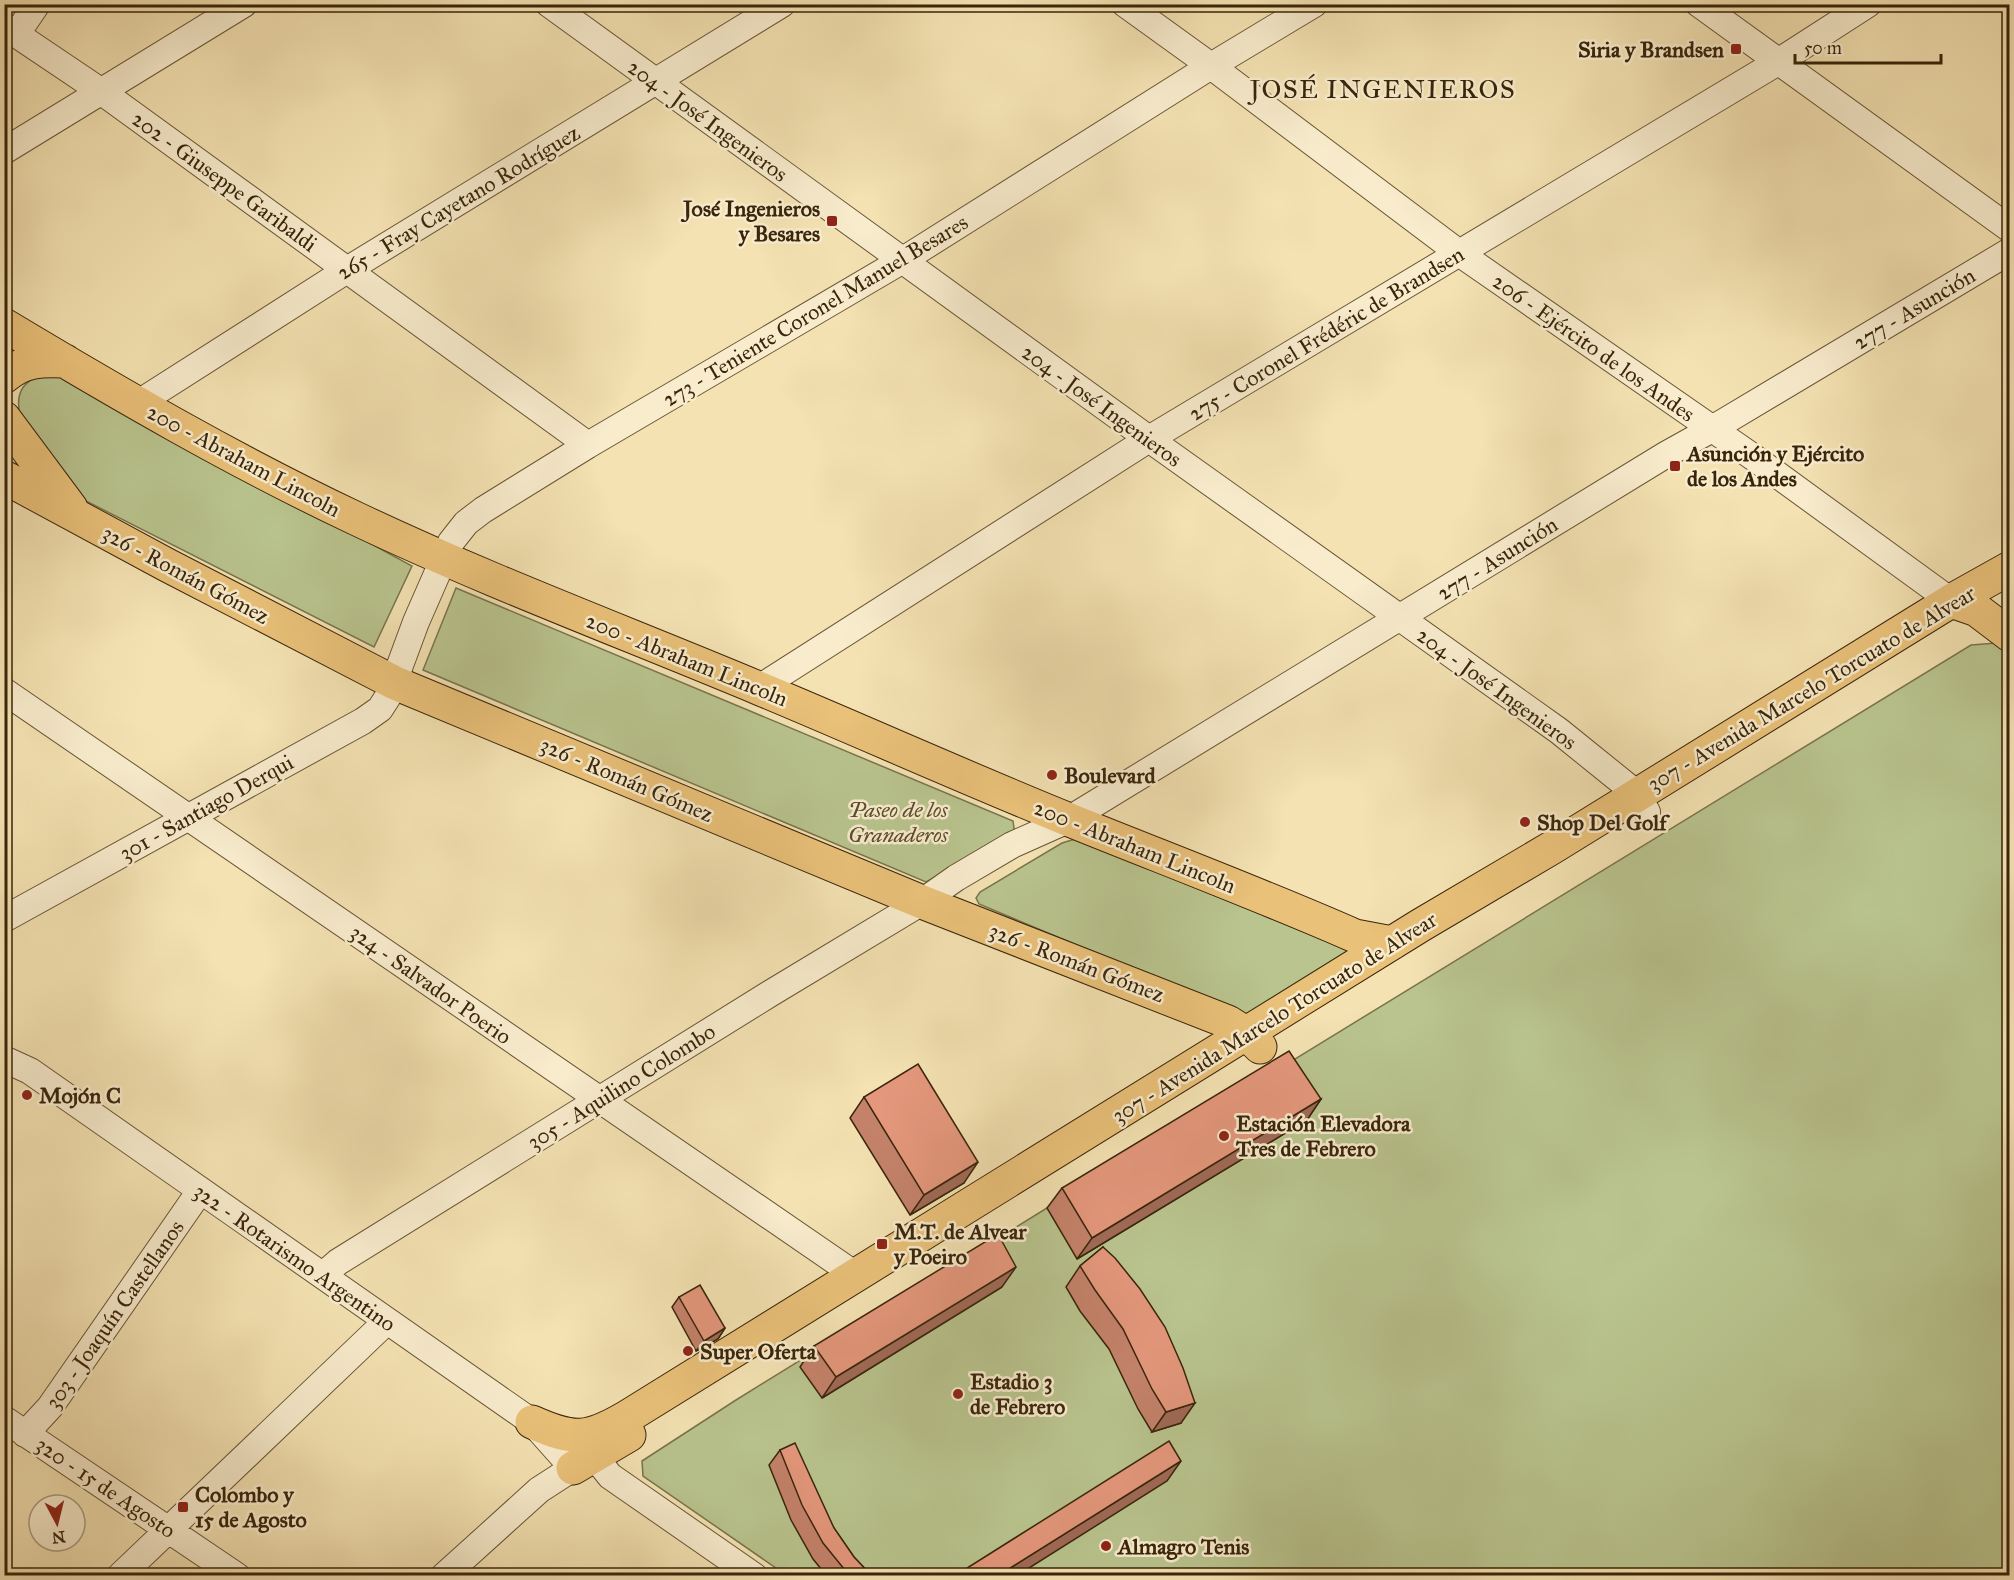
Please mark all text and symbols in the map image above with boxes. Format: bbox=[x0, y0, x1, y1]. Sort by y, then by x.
scale bar bbox=[1795, 27, 1940, 65]
place label: Siria y Brandsen bbox=[1578, 36, 1724, 63]
text: 50 m bbox=[1804, 37, 1842, 59]
marker: Siria y Brandsen bbox=[1729, 42, 1743, 56]
street label: 204 - José Ingenieros bbox=[622, 53, 793, 188]
district label: JOSÉ INGENIEROS bbox=[1247, 73, 1516, 105]
street label: 202 - Giuseppe Garibaldi bbox=[127, 105, 323, 258]
street label: 265 - Fray Cayetano Rodríguez bbox=[332, 119, 585, 286]
place label: José Ingenieros y Besares bbox=[680, 195, 820, 247]
street label: 273 - Teniente Coronel Manuel Besares bbox=[658, 208, 973, 412]
marker: José Ingenieros y Besares bbox=[825, 214, 839, 228]
street label: 275 - Coronel Frédéric de Brandsen bbox=[1184, 240, 1469, 427]
street label: 277 - Asunción bbox=[1849, 262, 1980, 355]
street label: 206 - Ejército de los Andes bbox=[1487, 267, 1700, 427]
street label: 204 - José Ingenieros bbox=[1016, 338, 1187, 473]
street label: 200 - Abraham Lincoln bbox=[142, 398, 345, 523]
place label: Asunción y Ejército de los Andes bbox=[1685, 440, 1864, 492]
marker: Asunción y Ejército de los Andes bbox=[1668, 459, 1682, 473]
street label: 277 - Asunción bbox=[1432, 511, 1563, 606]
street label: 326 - Román Gómez bbox=[98, 519, 274, 630]
street label: 307 - Avenida Marcelo Torcuato de Alvear bbox=[1642, 579, 1981, 797]
street label: 200 - Abraham Lincoln bbox=[582, 607, 792, 712]
street label: 204 - José Ingenieros bbox=[1411, 621, 1582, 756]
street label: 326 - Román Gómez bbox=[536, 731, 717, 828]
street label: 301 - Santiago Derqui bbox=[115, 748, 298, 866]
place label: Boulevard bbox=[1064, 762, 1156, 789]
marker: Boulevard bbox=[1045, 768, 1059, 782]
street label: 200 - Abraham Lincoln bbox=[1030, 794, 1240, 899]
park label: Paseo de los Granaderos bbox=[848, 796, 949, 848]
place label: Shop Del Golf bbox=[1537, 809, 1670, 836]
marker: Shop Del Golf bbox=[1518, 815, 1532, 829]
street label: 307 - Avenida Marcelo Torcuato de Alvear bbox=[1107, 906, 1442, 1129]
street label: 326 - Román Gómez bbox=[985, 917, 1168, 1008]
street label: 324 - Salvador Poerio bbox=[345, 919, 517, 1050]
street label: 305 - Aquilino Colombo bbox=[522, 1018, 720, 1155]
place label: Mojón C bbox=[39, 1082, 121, 1109]
marker: Mojón C bbox=[20, 1088, 34, 1102]
place label: Estación Elevadora Tres de Febrero bbox=[1235, 1110, 1411, 1162]
marker: Estación Elevadora Tres de Febrero bbox=[1217, 1129, 1231, 1143]
street label: 322 - Rotarismo Argentino bbox=[188, 1177, 401, 1337]
street label: 303 - Joaquín Castellanos bbox=[39, 1215, 190, 1414]
place label: M.T. de Alvear y Poeiro bbox=[893, 1218, 1027, 1270]
marker: M.T. de Alvear y Poeiro bbox=[875, 1237, 889, 1251]
place label: Super Oferta bbox=[700, 1338, 817, 1365]
marker: Super Oferta bbox=[681, 1344, 695, 1358]
place label: Estadio 3 de Febrero bbox=[970, 1368, 1065, 1420]
marker: Estadio 3 de Febrero bbox=[951, 1387, 965, 1401]
street label: 320 - 15 de Agosto bbox=[31, 1431, 181, 1544]
place label: Colombo y 15 de Agosto bbox=[195, 1481, 307, 1533]
north arrow bbox=[27, 1493, 87, 1553]
marker: Colombo y 15 de Agosto bbox=[176, 1500, 190, 1514]
text: N bbox=[50, 1527, 67, 1548]
place label: Almagro Tenis bbox=[1116, 1533, 1249, 1560]
marker: Almagro Tenis bbox=[1099, 1539, 1113, 1553]

